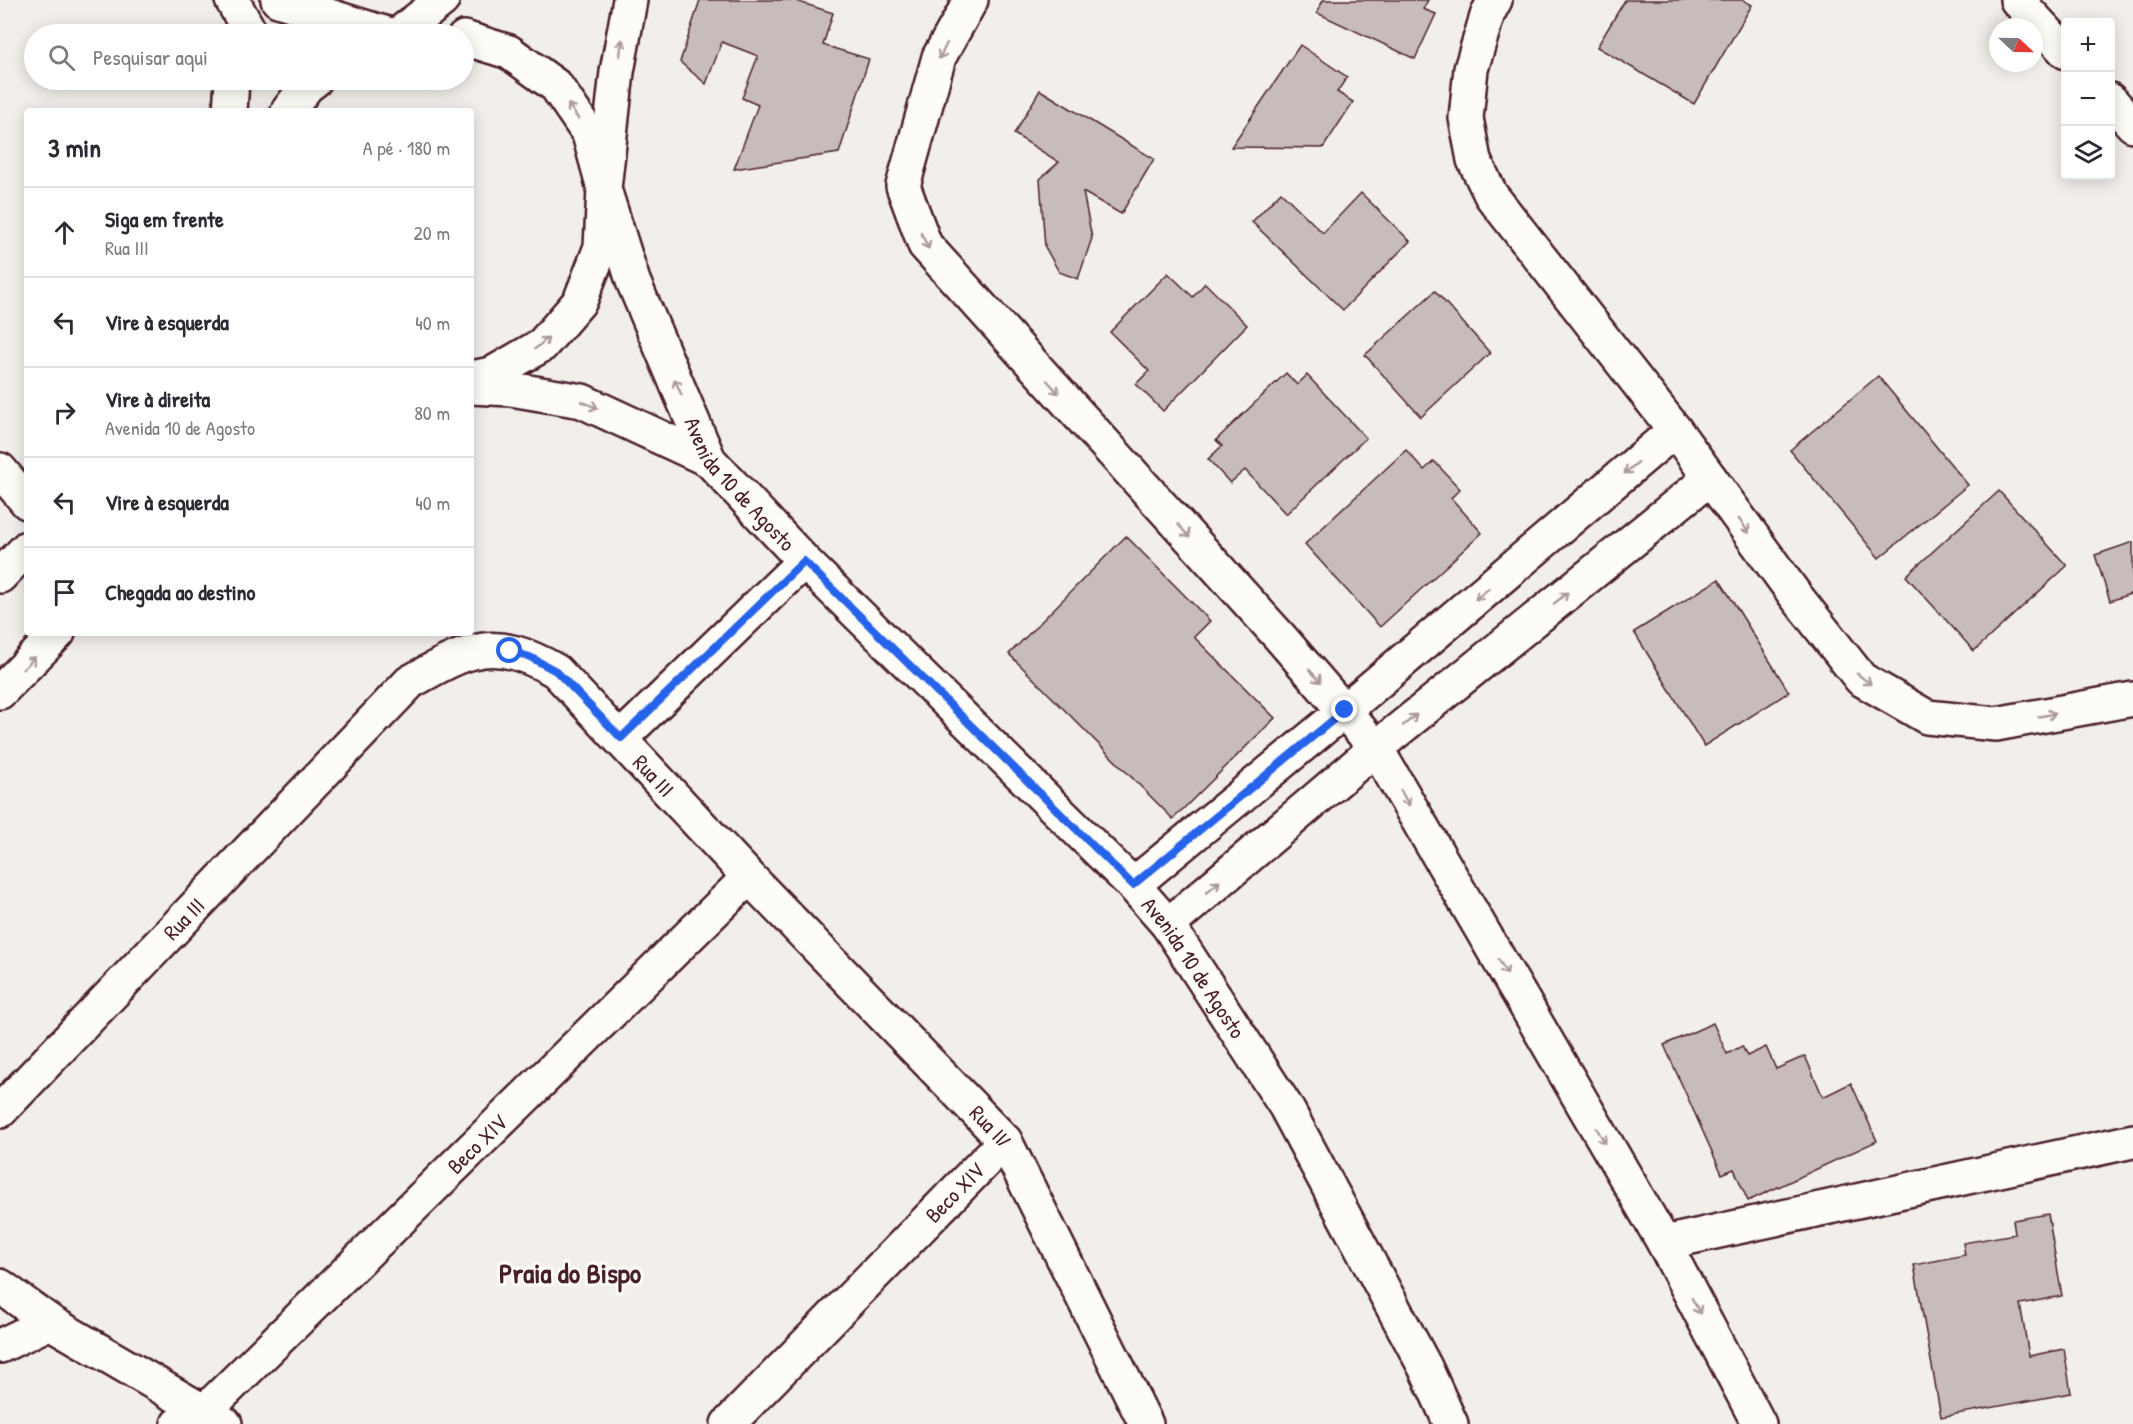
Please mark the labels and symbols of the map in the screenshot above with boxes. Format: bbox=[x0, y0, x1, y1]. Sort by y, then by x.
north arrow bbox=[1989, 18, 2043, 72]
one-way arrow bbox=[615, 39, 626, 58]
one-way arrow bbox=[937, 42, 948, 60]
one-way arrow bbox=[567, 103, 579, 120]
one-way arrow bbox=[919, 231, 931, 249]
one-way arrow bbox=[534, 336, 549, 350]
one-way arrow bbox=[672, 378, 683, 397]
one-way arrow bbox=[1046, 379, 1060, 394]
one-way arrow bbox=[581, 400, 599, 412]
street label: Avenida 10 de Agosto bbox=[677, 412, 802, 558]
one-way arrow bbox=[1624, 461, 1639, 475]
one-way arrow bbox=[1738, 517, 1750, 533]
one-way arrow bbox=[1177, 523, 1191, 538]
one-way arrow bbox=[1475, 587, 1490, 601]
one-way arrow bbox=[1553, 592, 1569, 605]
route start bbox=[496, 637, 522, 663]
one-way arrow bbox=[22, 655, 36, 670]
one-way arrow bbox=[1308, 668, 1322, 683]
one-way arrow bbox=[1856, 672, 1872, 685]
route end bbox=[1331, 696, 1357, 722]
one-way arrow bbox=[2037, 709, 2056, 720]
one-way arrow bbox=[1401, 714, 1417, 727]
street label: Rua III bbox=[627, 748, 681, 803]
one-way arrow bbox=[1400, 789, 1412, 806]
one-way arrow bbox=[1205, 880, 1220, 894]
street label: Avenida 10 de Agosto bbox=[1135, 890, 1253, 1044]
street label: Rua III bbox=[156, 891, 211, 946]
one-way arrow bbox=[1498, 958, 1510, 975]
street label: Rua III bbox=[963, 1098, 1020, 1150]
street label: Beco XIV bbox=[440, 1107, 514, 1180]
one-way arrow bbox=[1596, 1126, 1607, 1144]
street label: Beco XIV bbox=[918, 1155, 991, 1229]
district label: Praia do Bispo bbox=[499, 1254, 642, 1293]
one-way arrow bbox=[1691, 1296, 1703, 1314]

